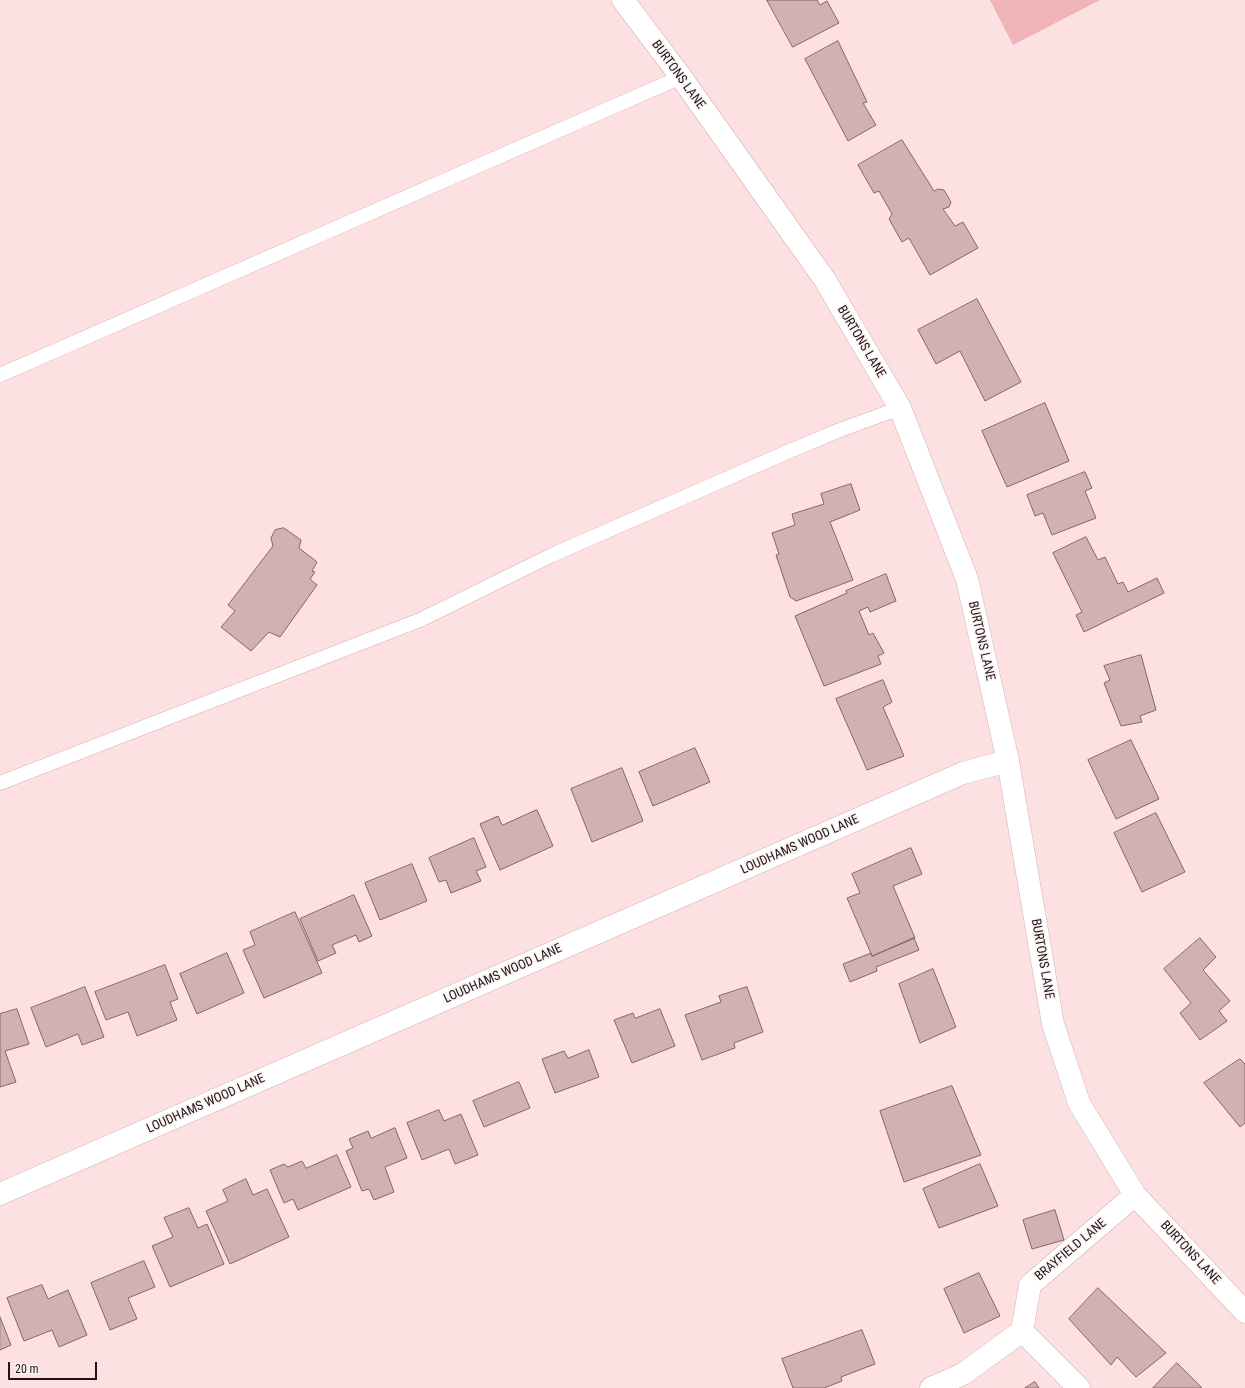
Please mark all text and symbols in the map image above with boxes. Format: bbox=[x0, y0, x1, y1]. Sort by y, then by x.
street label: BURTONS LANE bbox=[648, 38, 708, 112]
street label: BURTONS LANE bbox=[833, 303, 889, 381]
street label: BURTONS LANE bbox=[964, 600, 998, 682]
street label: LOUDHAMS WOOD LANE bbox=[738, 812, 862, 878]
street label: BURTONS LANE bbox=[1027, 918, 1057, 1000]
street label: LOUDHAMS WOOD LANE bbox=[441, 941, 565, 1007]
street label: LOUDHAMS WOOD LANE bbox=[144, 1071, 268, 1137]
street label: BRAYFIELD LANE bbox=[1032, 1216, 1110, 1284]
street label: BURTONS LANE bbox=[1157, 1218, 1223, 1288]
scale bar bbox=[10, 1354, 99, 1380]
text: 20 m bbox=[15, 1362, 39, 1376]

